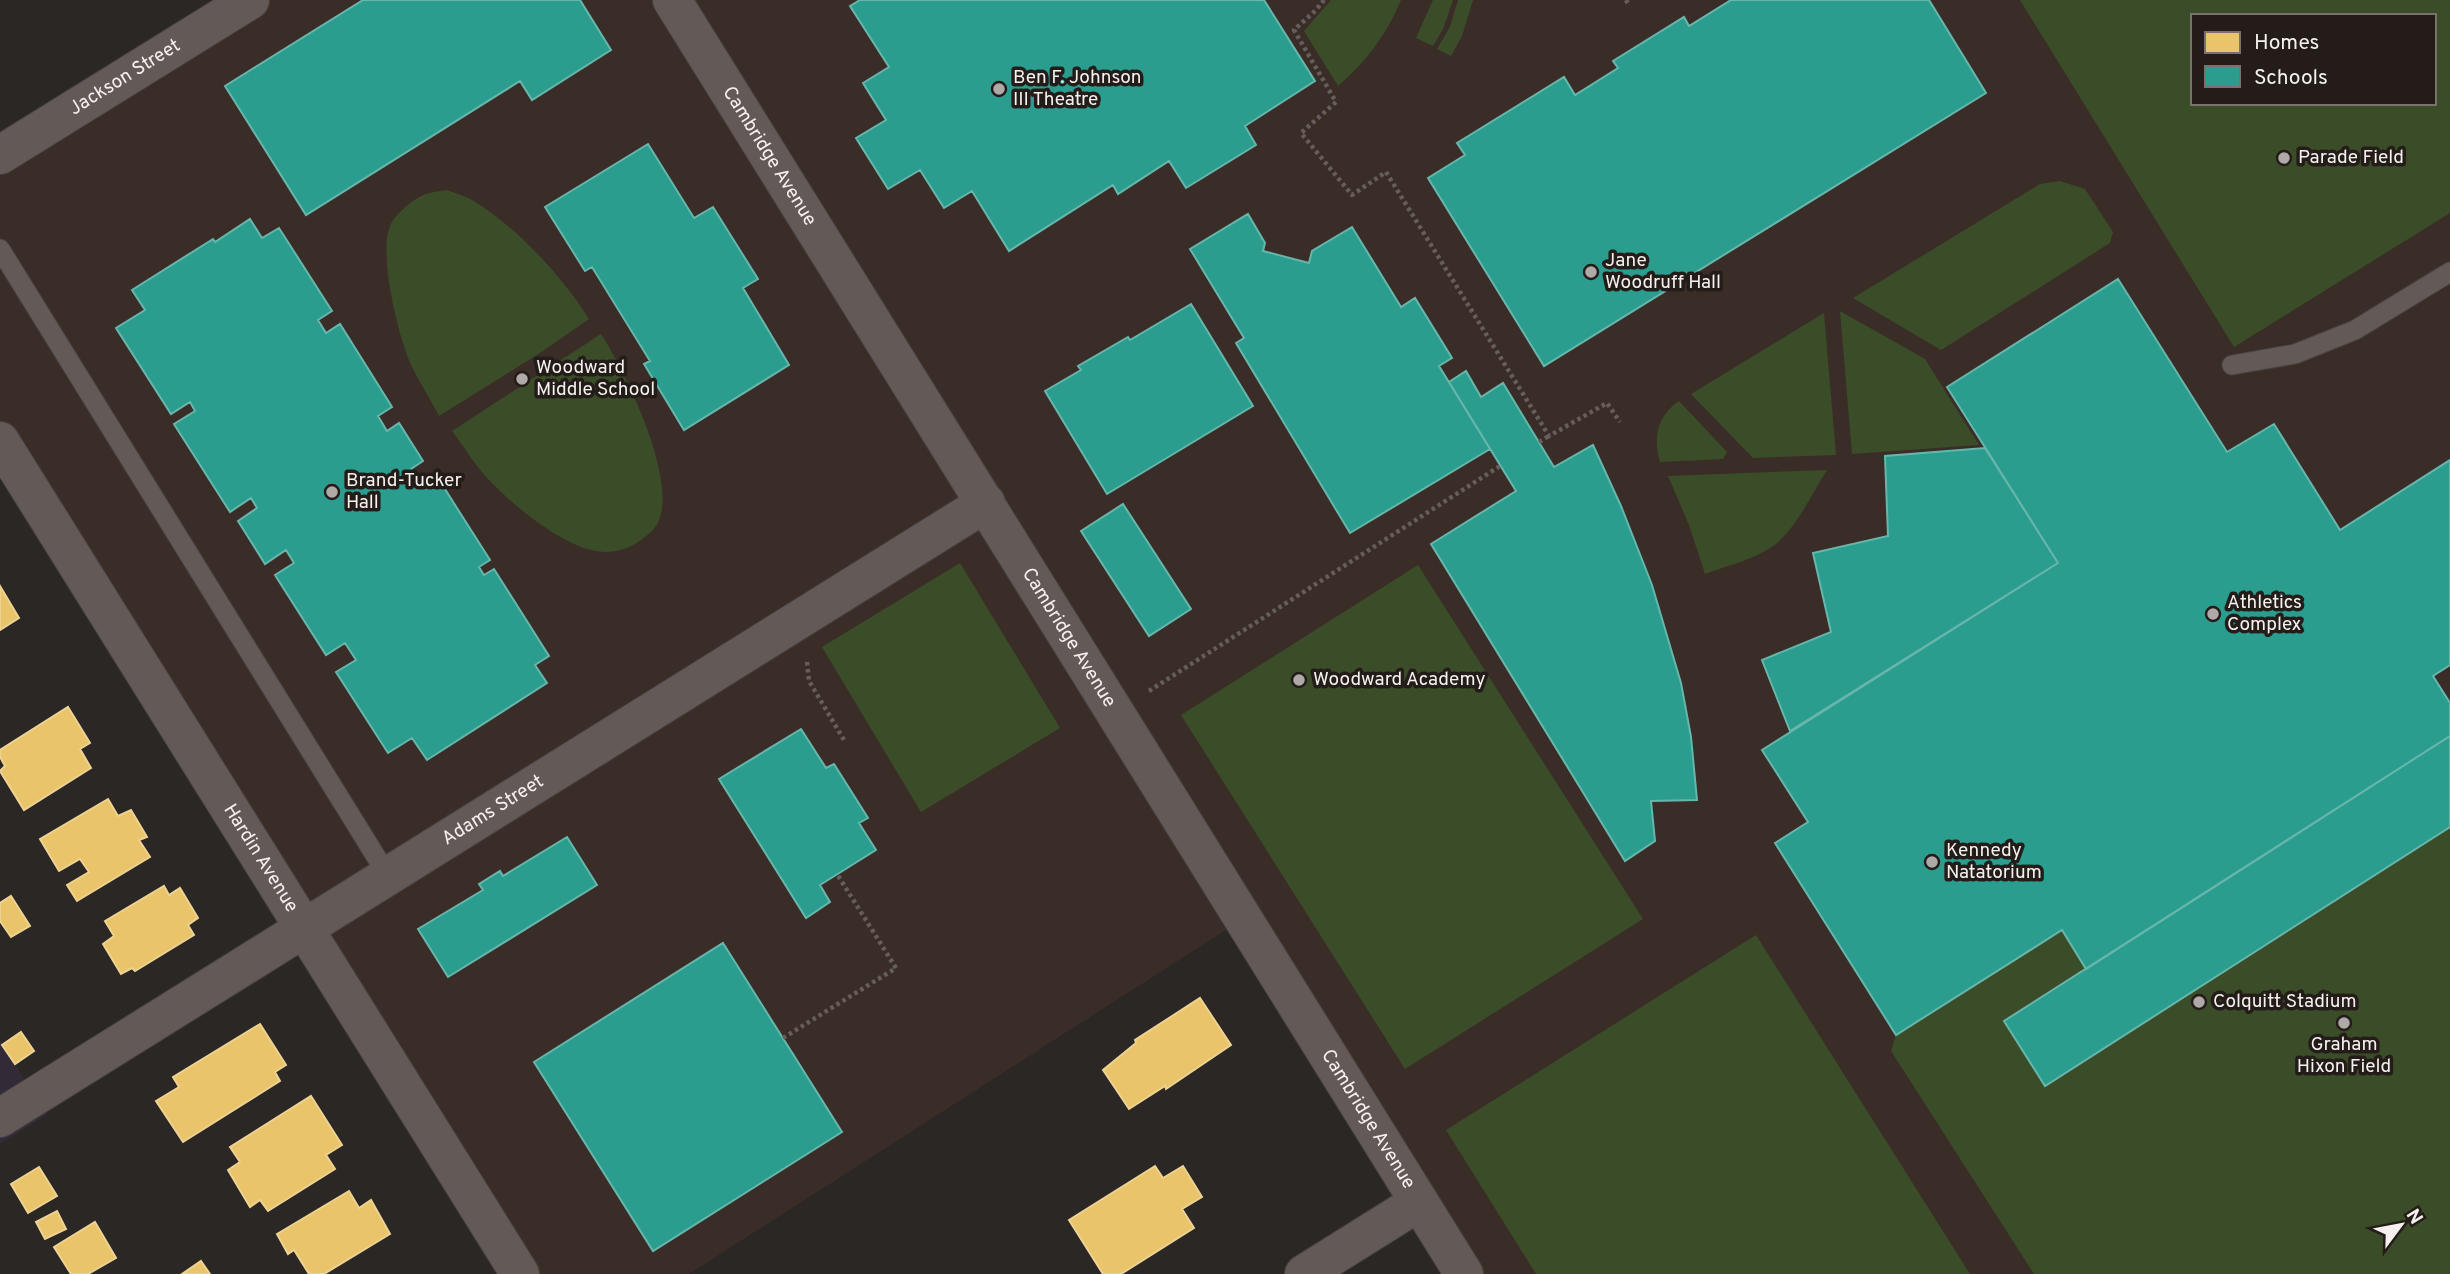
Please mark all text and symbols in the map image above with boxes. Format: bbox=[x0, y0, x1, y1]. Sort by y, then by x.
legend bbox=[2191, 14, 2436, 105]
text: Homes bbox=[2254, 30, 2319, 57]
street label: Jackson Street bbox=[65, 34, 185, 121]
text: Schools bbox=[2254, 65, 2328, 92]
place label: Ben F. Johnson III Theatre bbox=[1013, 66, 1141, 112]
marker: Ben F. Johnson III Theatre bbox=[991, 81, 1007, 97]
street label: Cambridge Avenue bbox=[717, 82, 822, 231]
place label: Parade Field bbox=[2298, 146, 2404, 170]
marker: Parade Field bbox=[2276, 150, 2292, 166]
place label: Jane Woodruff Hall bbox=[1605, 249, 1721, 295]
marker: Jane Woodruff Hall bbox=[1583, 264, 1599, 280]
place label: Woodward Middle School bbox=[536, 356, 655, 402]
marker: Woodward Middle School bbox=[514, 371, 530, 387]
place label: Brand-Tucker Hall bbox=[346, 469, 462, 515]
marker: Brand-Tucker Hall bbox=[324, 484, 340, 500]
street label: Cambridge Avenue bbox=[1016, 563, 1121, 712]
place label: Athletics Complex bbox=[2227, 591, 2302, 637]
marker: Athletics Complex bbox=[2205, 606, 2221, 622]
place label: Woodward Academy bbox=[1313, 668, 1486, 692]
marker: Woodward Academy bbox=[1291, 672, 1307, 688]
street label: Adams Street bbox=[438, 770, 548, 851]
street label: Hardin Avenue bbox=[218, 800, 303, 917]
place label: Kennedy Natatorium bbox=[1946, 839, 2042, 885]
marker: Kennedy Natatorium bbox=[1924, 854, 1940, 870]
place label: Colquitt Stadium bbox=[2213, 990, 2357, 1014]
marker: Colquitt Stadium bbox=[2191, 994, 2207, 1010]
marker: Graham Hixon Field bbox=[2336, 1015, 2352, 1031]
place label: Graham Hixon Field bbox=[2297, 1033, 2391, 1079]
street label: Cambridge Avenue bbox=[1315, 1045, 1420, 1194]
north arrow bbox=[2366, 1190, 2436, 1260]
text: N bbox=[2400, 1205, 2428, 1229]

